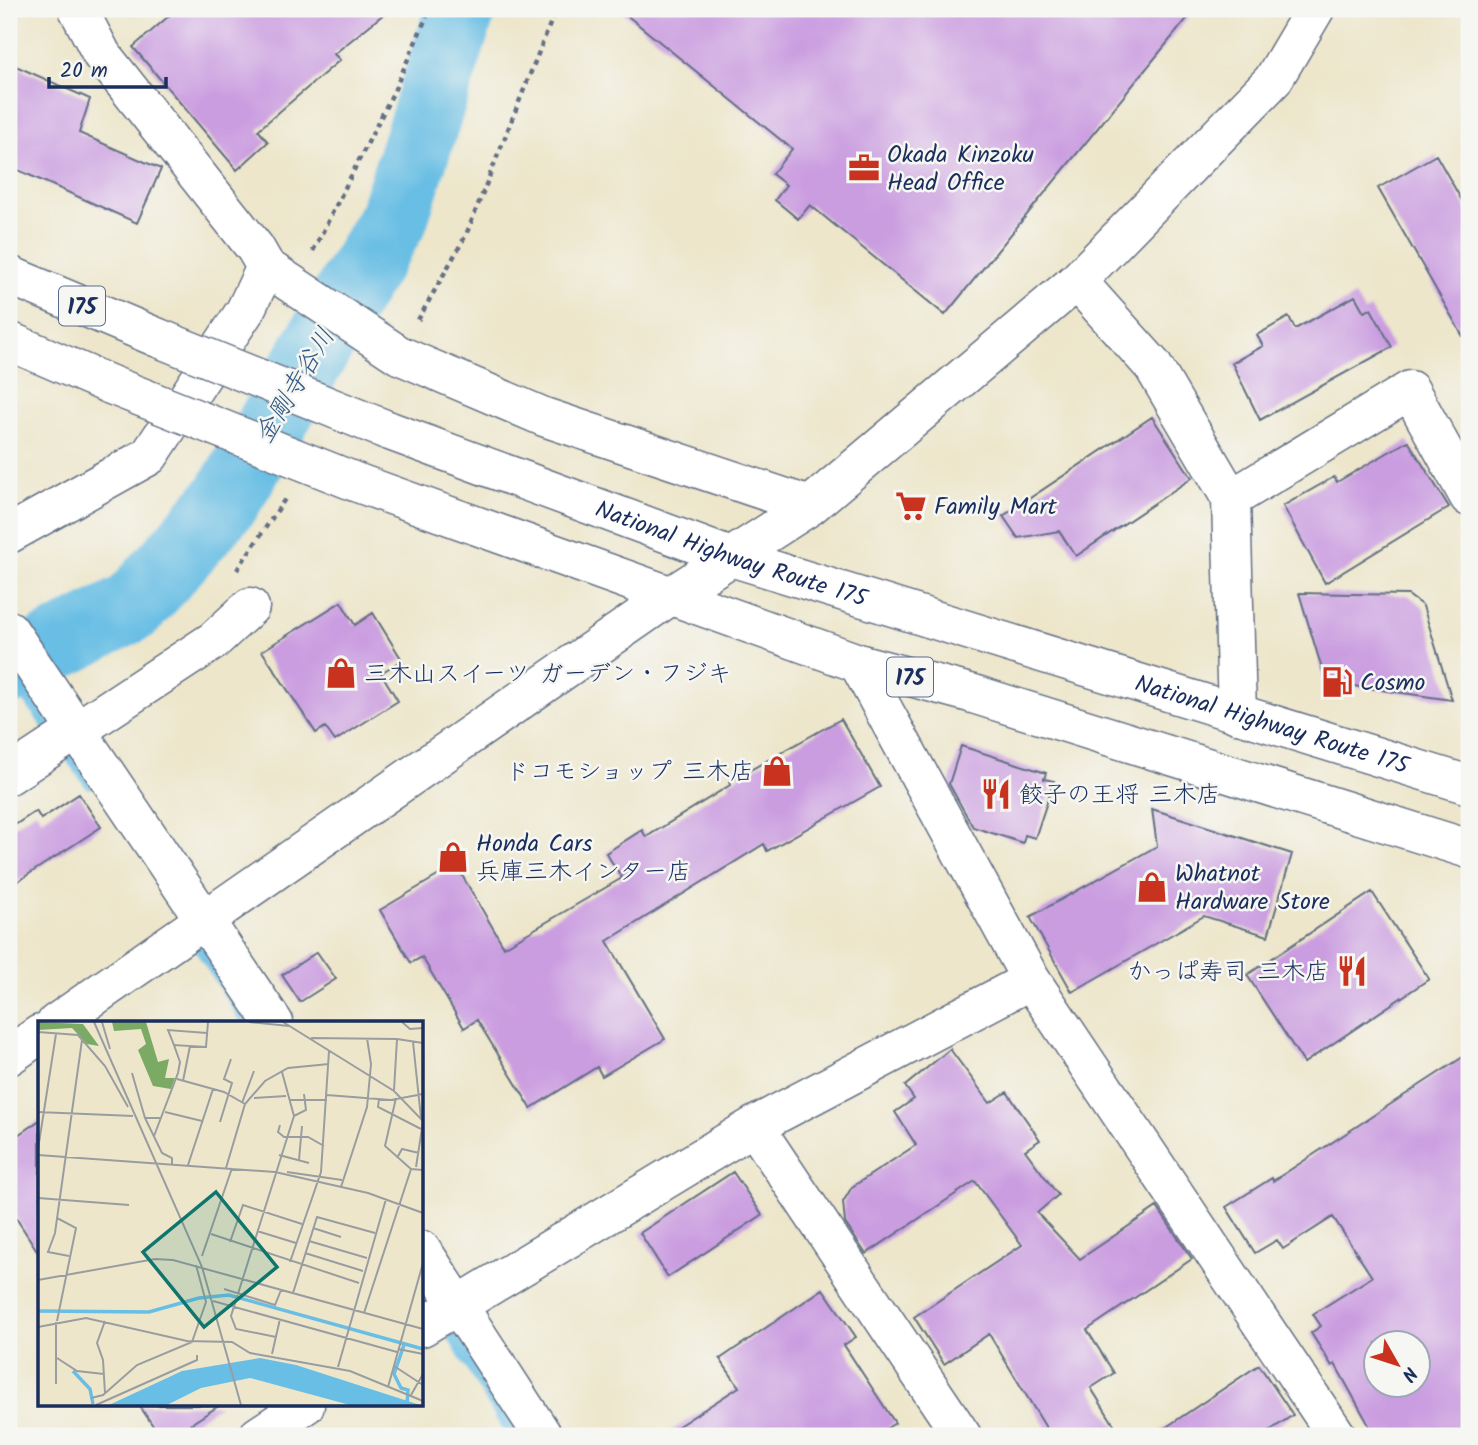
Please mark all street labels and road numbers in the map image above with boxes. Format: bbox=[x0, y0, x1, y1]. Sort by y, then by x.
road number: 175 bbox=[59, 286, 105, 326]
street label: National Highway Route 175 bbox=[589, 491, 874, 620]
road number: 175 bbox=[887, 657, 933, 696]
street label: National Highway Route 175 bbox=[1130, 665, 1416, 787]

